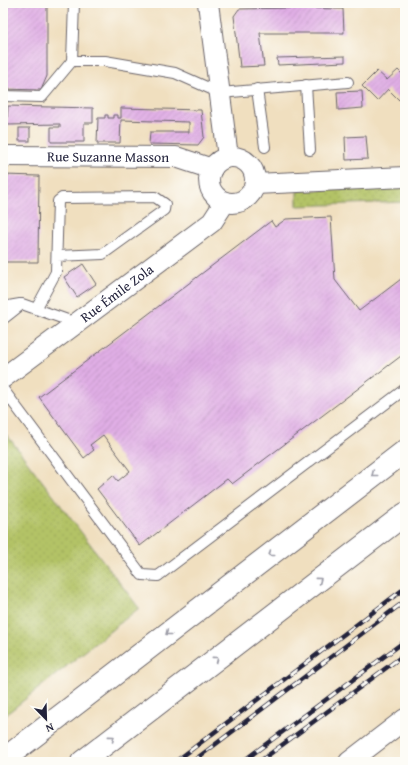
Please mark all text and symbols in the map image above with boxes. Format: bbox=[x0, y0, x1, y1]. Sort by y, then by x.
street label: Rue Suzanne Masson bbox=[47, 146, 169, 167]
street label: Rue Émile Zola bbox=[76, 259, 158, 327]
one-way arrow bbox=[372, 470, 379, 477]
one-way arrow bbox=[269, 549, 276, 556]
one-way arrow bbox=[314, 578, 321, 585]
one-way arrow bbox=[166, 628, 173, 635]
one-way arrow bbox=[211, 657, 218, 664]
north arrow bbox=[26, 699, 66, 739]
text: N bbox=[43, 719, 56, 737]
one-way arrow bbox=[108, 736, 115, 743]

